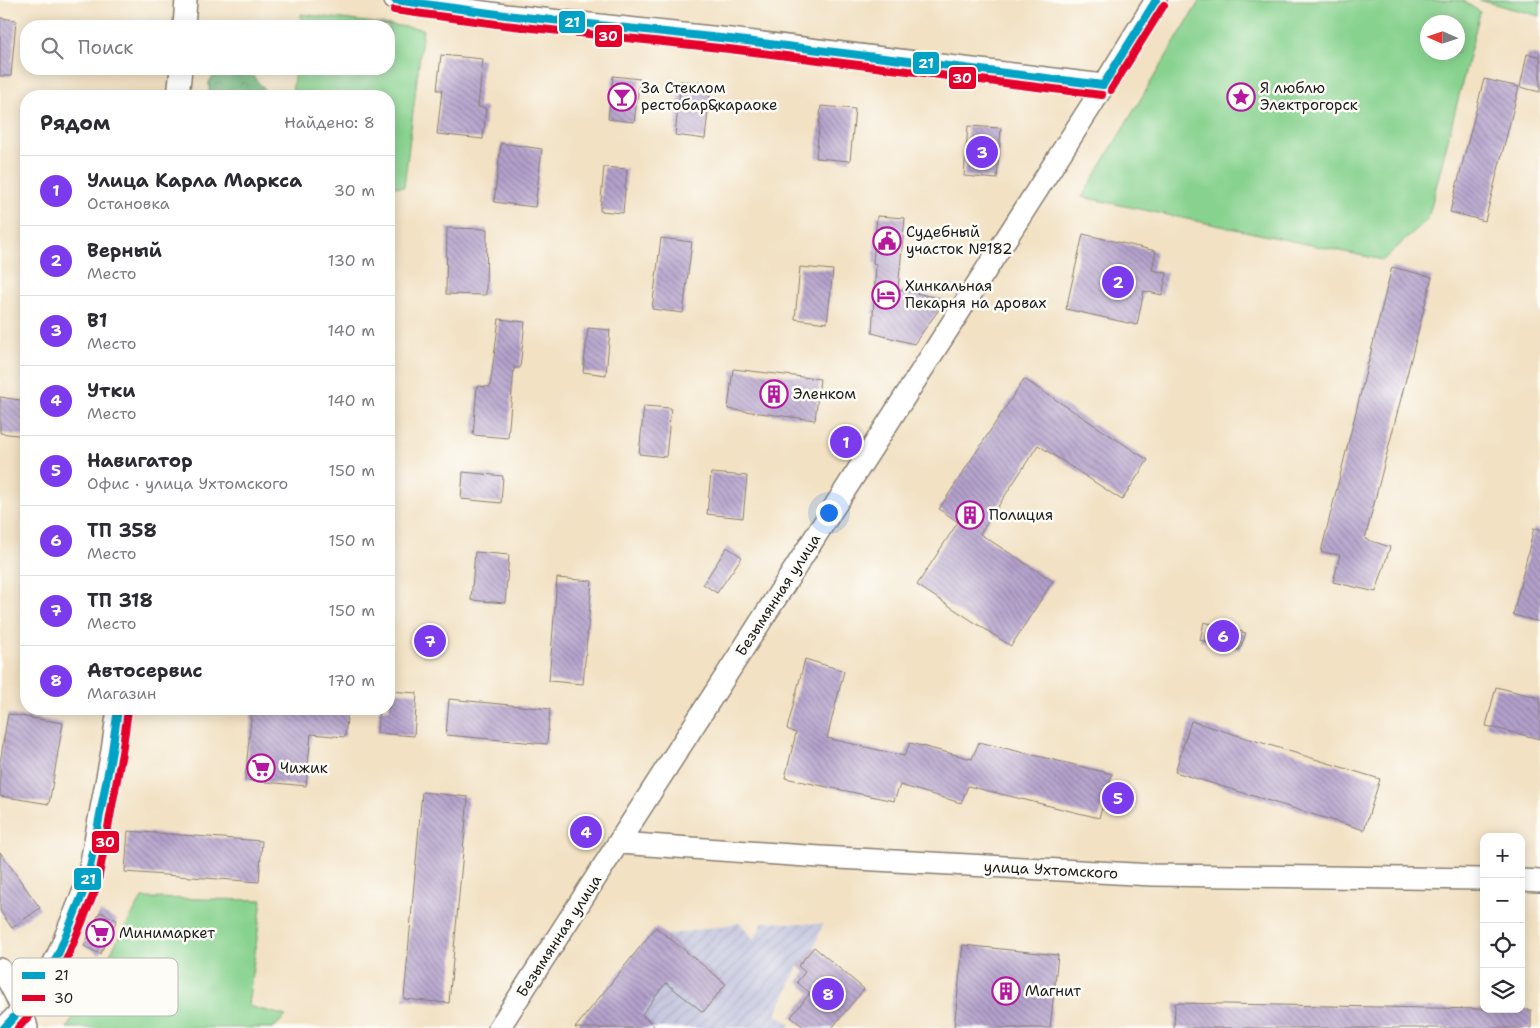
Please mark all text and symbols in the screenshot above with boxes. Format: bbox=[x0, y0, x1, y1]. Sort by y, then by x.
line badge: 21 bbox=[558, 10, 586, 34]
text: 21 bbox=[564, 13, 580, 31]
north arrow bbox=[1420, 15, 1465, 60]
search box bbox=[20, 20, 395, 75]
line badge: 30 bbox=[594, 24, 623, 48]
text: 30 bbox=[598, 27, 618, 45]
icon: search bbox=[38, 34, 66, 62]
text: Поиск bbox=[78, 35, 133, 60]
line badge: 21 bbox=[912, 51, 940, 75]
text: 21 bbox=[918, 54, 934, 72]
line badge: 30 bbox=[948, 66, 977, 90]
text: 30 bbox=[952, 69, 972, 87]
place label: За Стеклом рестобар&караоке bbox=[641, 78, 777, 115]
place label: Я люблю Электрогорск bbox=[1260, 78, 1358, 115]
bar icon: За Стеклом рестобар&караоке bbox=[607, 82, 637, 112]
place icon: Я люблю Электрогорск bbox=[1226, 82, 1256, 112]
text: Рядом bbox=[40, 109, 110, 137]
text: Найдено: 8 bbox=[284, 112, 375, 133]
pin: 3 bbox=[966, 133, 998, 171]
text: Улица Карла Маркса bbox=[87, 168, 302, 193]
text: 1 bbox=[52, 180, 60, 201]
text: 30 m bbox=[334, 180, 375, 201]
text: Остановка bbox=[87, 193, 170, 214]
place label: Судебный участок №182 bbox=[906, 222, 1013, 259]
public building icon: Судебный участок №182 bbox=[872, 226, 902, 256]
text: Верный bbox=[87, 238, 162, 263]
text: 2 bbox=[50, 250, 62, 271]
text: 130 m bbox=[328, 250, 375, 271]
text: Место bbox=[87, 263, 137, 284]
pin: 2 bbox=[1102, 263, 1134, 301]
place label: Хинкальная Пекарня на дровах bbox=[905, 276, 1047, 313]
hotel icon: Хинкальная Пекарня на дровах bbox=[871, 280, 901, 310]
text: B1 bbox=[87, 308, 107, 333]
text: 3 bbox=[50, 320, 62, 341]
text: 140 m bbox=[328, 320, 375, 341]
text: Место bbox=[87, 333, 137, 354]
text: Утки bbox=[87, 378, 135, 403]
building icon: Эленком bbox=[759, 379, 789, 409]
place label: Эленком bbox=[793, 384, 856, 404]
text: 4 bbox=[50, 390, 62, 411]
text: 140 m bbox=[328, 390, 375, 411]
text: Место bbox=[87, 403, 137, 424]
pin: 1 bbox=[830, 423, 862, 461]
text: Навигатор bbox=[87, 448, 193, 473]
text: 5 bbox=[51, 460, 61, 481]
text: 150 m bbox=[328, 460, 375, 481]
text: Офис · улица Ухтомского bbox=[87, 473, 288, 494]
your location bbox=[816, 500, 842, 526]
building icon: Полиция bbox=[955, 500, 985, 530]
place label: Полиция bbox=[989, 505, 1053, 525]
text: ТП 358 bbox=[87, 518, 157, 543]
street label: Безымянная улица bbox=[731, 529, 825, 660]
text: 6 bbox=[50, 530, 62, 551]
text: 150 m bbox=[328, 530, 375, 551]
text: Место bbox=[87, 543, 137, 564]
text: ТП 318 bbox=[87, 588, 153, 613]
text: 7 bbox=[50, 600, 62, 621]
text: 150 m bbox=[328, 600, 375, 621]
text: Место bbox=[87, 613, 137, 634]
pin: 6 bbox=[1207, 617, 1239, 655]
pin: 7 bbox=[414, 622, 446, 660]
text: Автосервис bbox=[87, 658, 203, 683]
text: 8 bbox=[50, 670, 62, 691]
text: 170 m bbox=[328, 670, 375, 691]
text: Магазин bbox=[87, 683, 156, 704]
supermarket icon: Чижик bbox=[246, 753, 276, 783]
place label: Чижик bbox=[280, 758, 328, 778]
pin: 5 bbox=[1102, 779, 1134, 817]
pin: 4 bbox=[570, 813, 602, 851]
line badge: 30 bbox=[91, 830, 120, 854]
text: 30 bbox=[95, 833, 115, 851]
map controls bbox=[1480, 833, 1525, 1013]
button: + bbox=[1480, 833, 1525, 878]
street label: улица Ухтомского bbox=[983, 856, 1119, 884]
line badge: 21 bbox=[73, 867, 102, 891]
text: 21 bbox=[80, 870, 96, 888]
street label: Безымянная улица bbox=[512, 870, 606, 1001]
button: − bbox=[1480, 878, 1525, 923]
supermarket icon: Минимаркет bbox=[85, 918, 115, 948]
place label: Минимаркет bbox=[119, 923, 215, 943]
button: locate bbox=[1480, 923, 1525, 968]
legend bbox=[12, 958, 178, 1016]
text: 21 bbox=[54, 966, 69, 984]
button: layers bbox=[1480, 968, 1525, 1013]
pin: 8 bbox=[812, 975, 844, 1013]
building icon: Магнит bbox=[991, 976, 1021, 1006]
place label: Магнит bbox=[1025, 981, 1081, 1001]
text: 30 bbox=[54, 989, 73, 1007]

